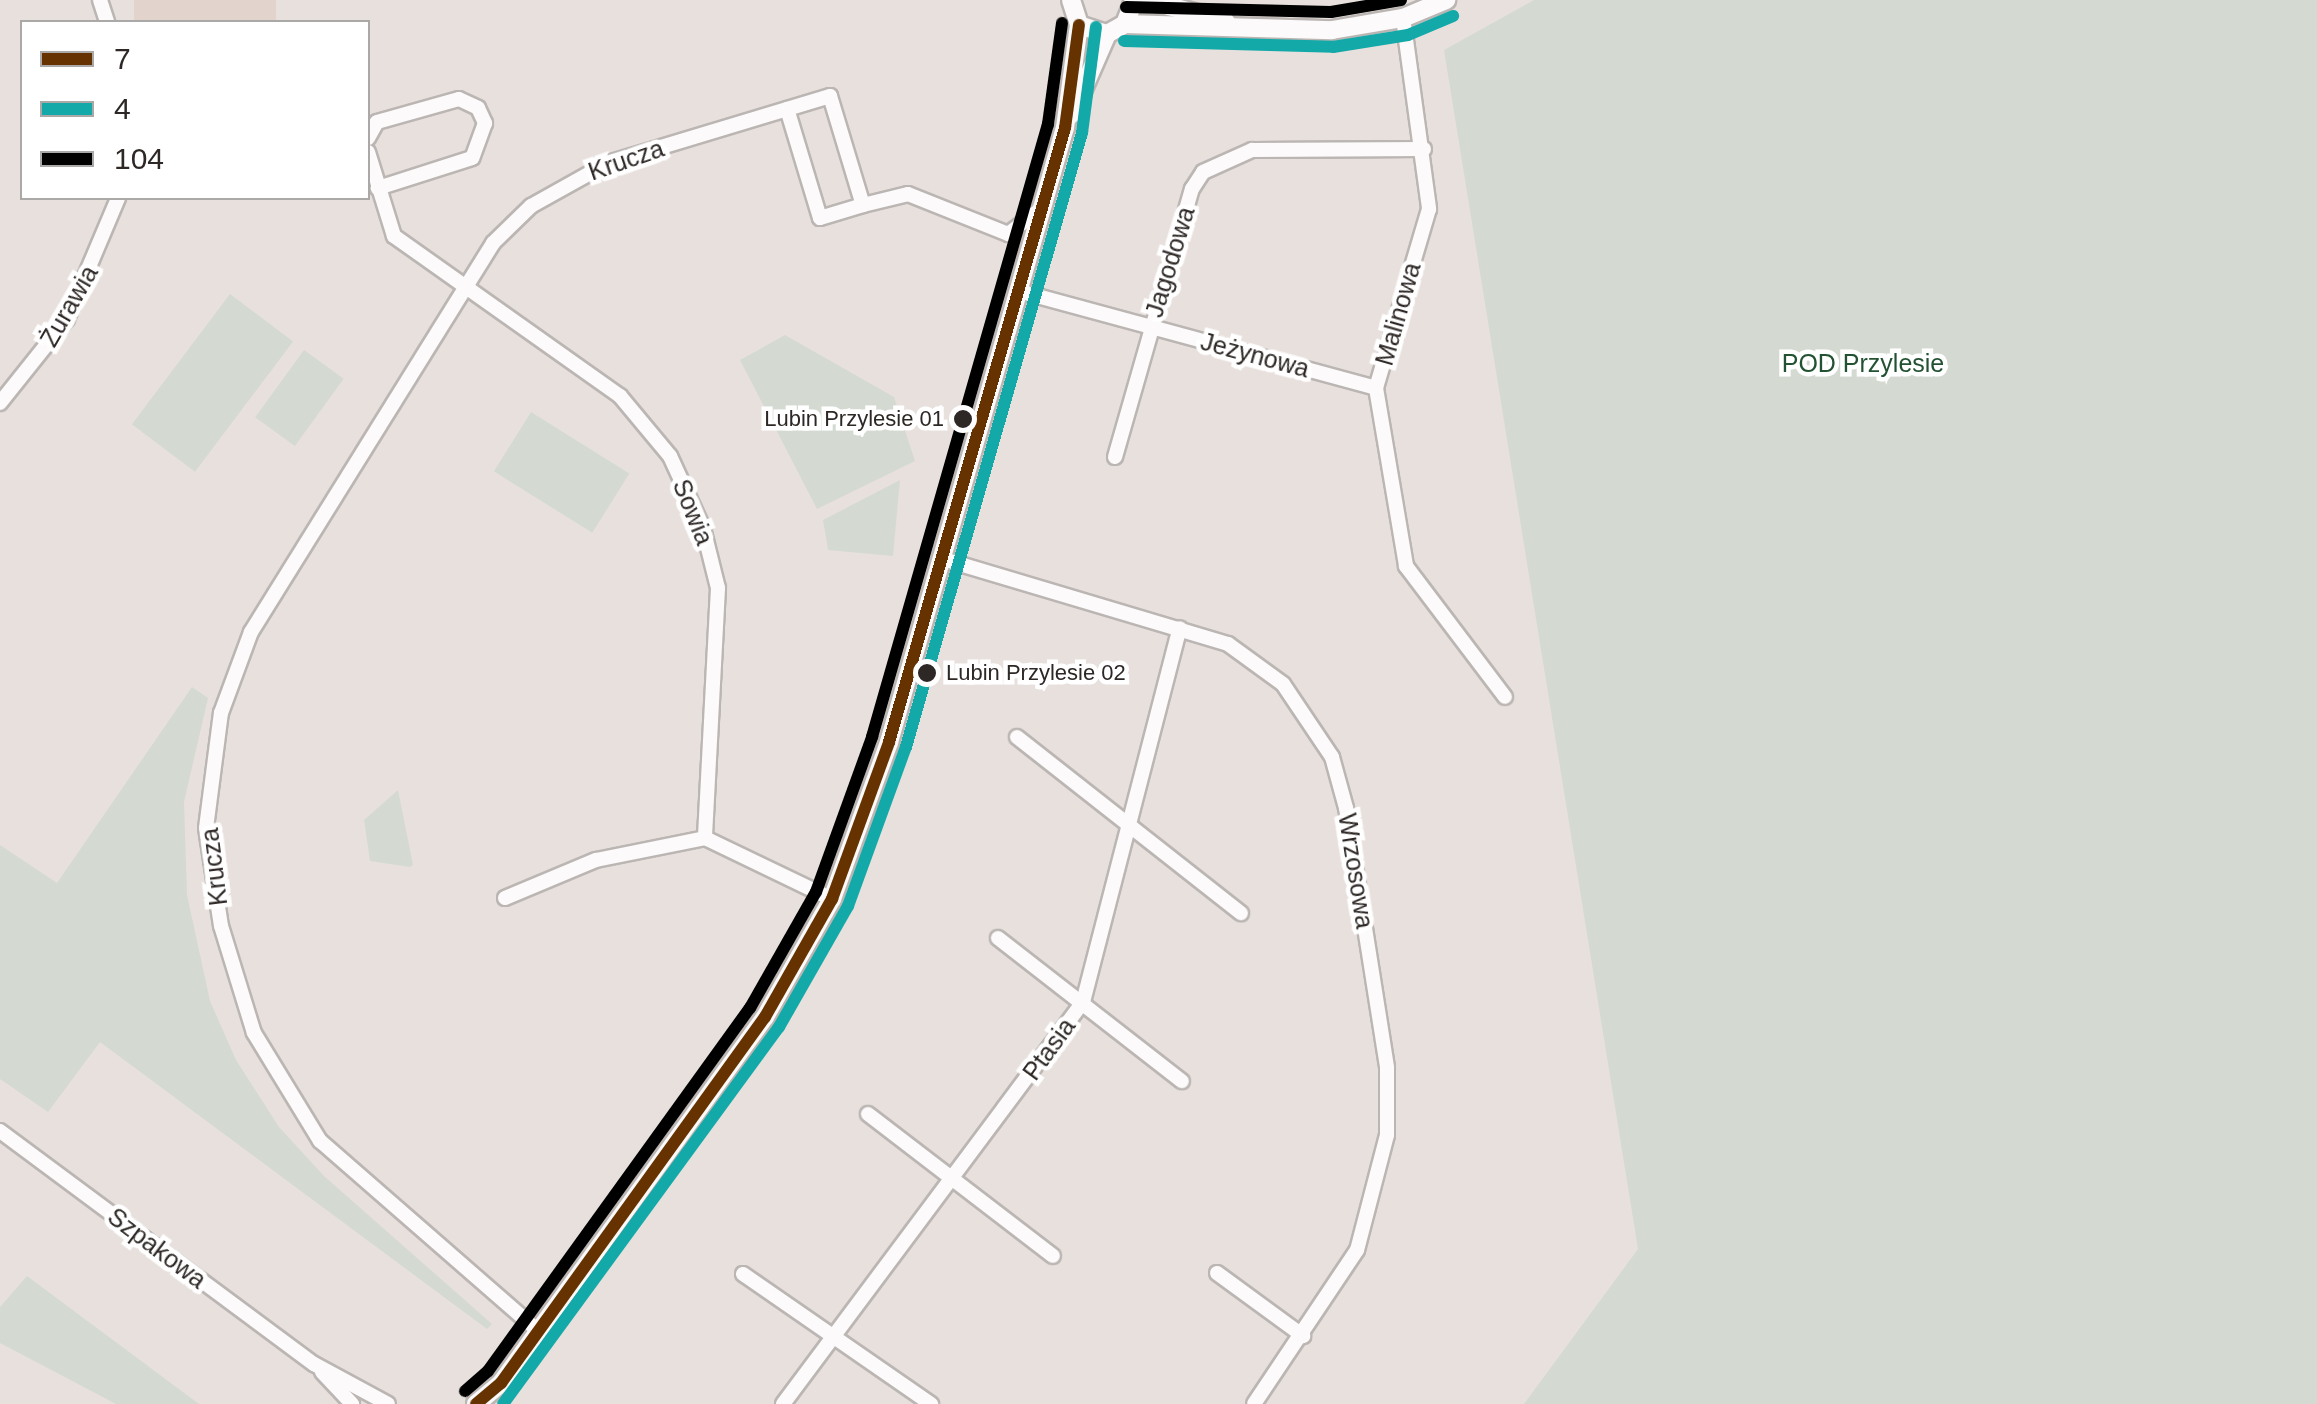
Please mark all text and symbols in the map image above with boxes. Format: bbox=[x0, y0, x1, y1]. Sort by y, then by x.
legend bbox=[20, 20, 370, 200]
text: 7 bbox=[114, 42, 131, 75]
text: 4 bbox=[114, 92, 131, 125]
street label: Krucza bbox=[584, 133, 668, 187]
text: 104 bbox=[114, 142, 164, 175]
street label: Jagodowa bbox=[1139, 203, 1201, 321]
street label: Malinowa bbox=[1369, 259, 1427, 369]
street label: Żurawia bbox=[34, 260, 104, 352]
street label: Jeżynowa bbox=[1197, 326, 1313, 384]
park label: POD Przylesie bbox=[1782, 348, 1944, 378]
place label: Lubin Przylesie 01 bbox=[764, 406, 944, 432]
marker: Lubin Przylesie 01 bbox=[953, 409, 973, 429]
street label: Sowia bbox=[666, 475, 720, 549]
place label: Lubin Przylesie 02 bbox=[946, 660, 1126, 686]
marker: Lubin Przylesie 02 bbox=[917, 663, 937, 683]
street label: Wrzosowa bbox=[1332, 811, 1380, 931]
street label: Krucza bbox=[194, 827, 234, 907]
street label: Ptasia bbox=[1016, 1012, 1082, 1086]
street label: Szpakowa bbox=[102, 1201, 212, 1295]

